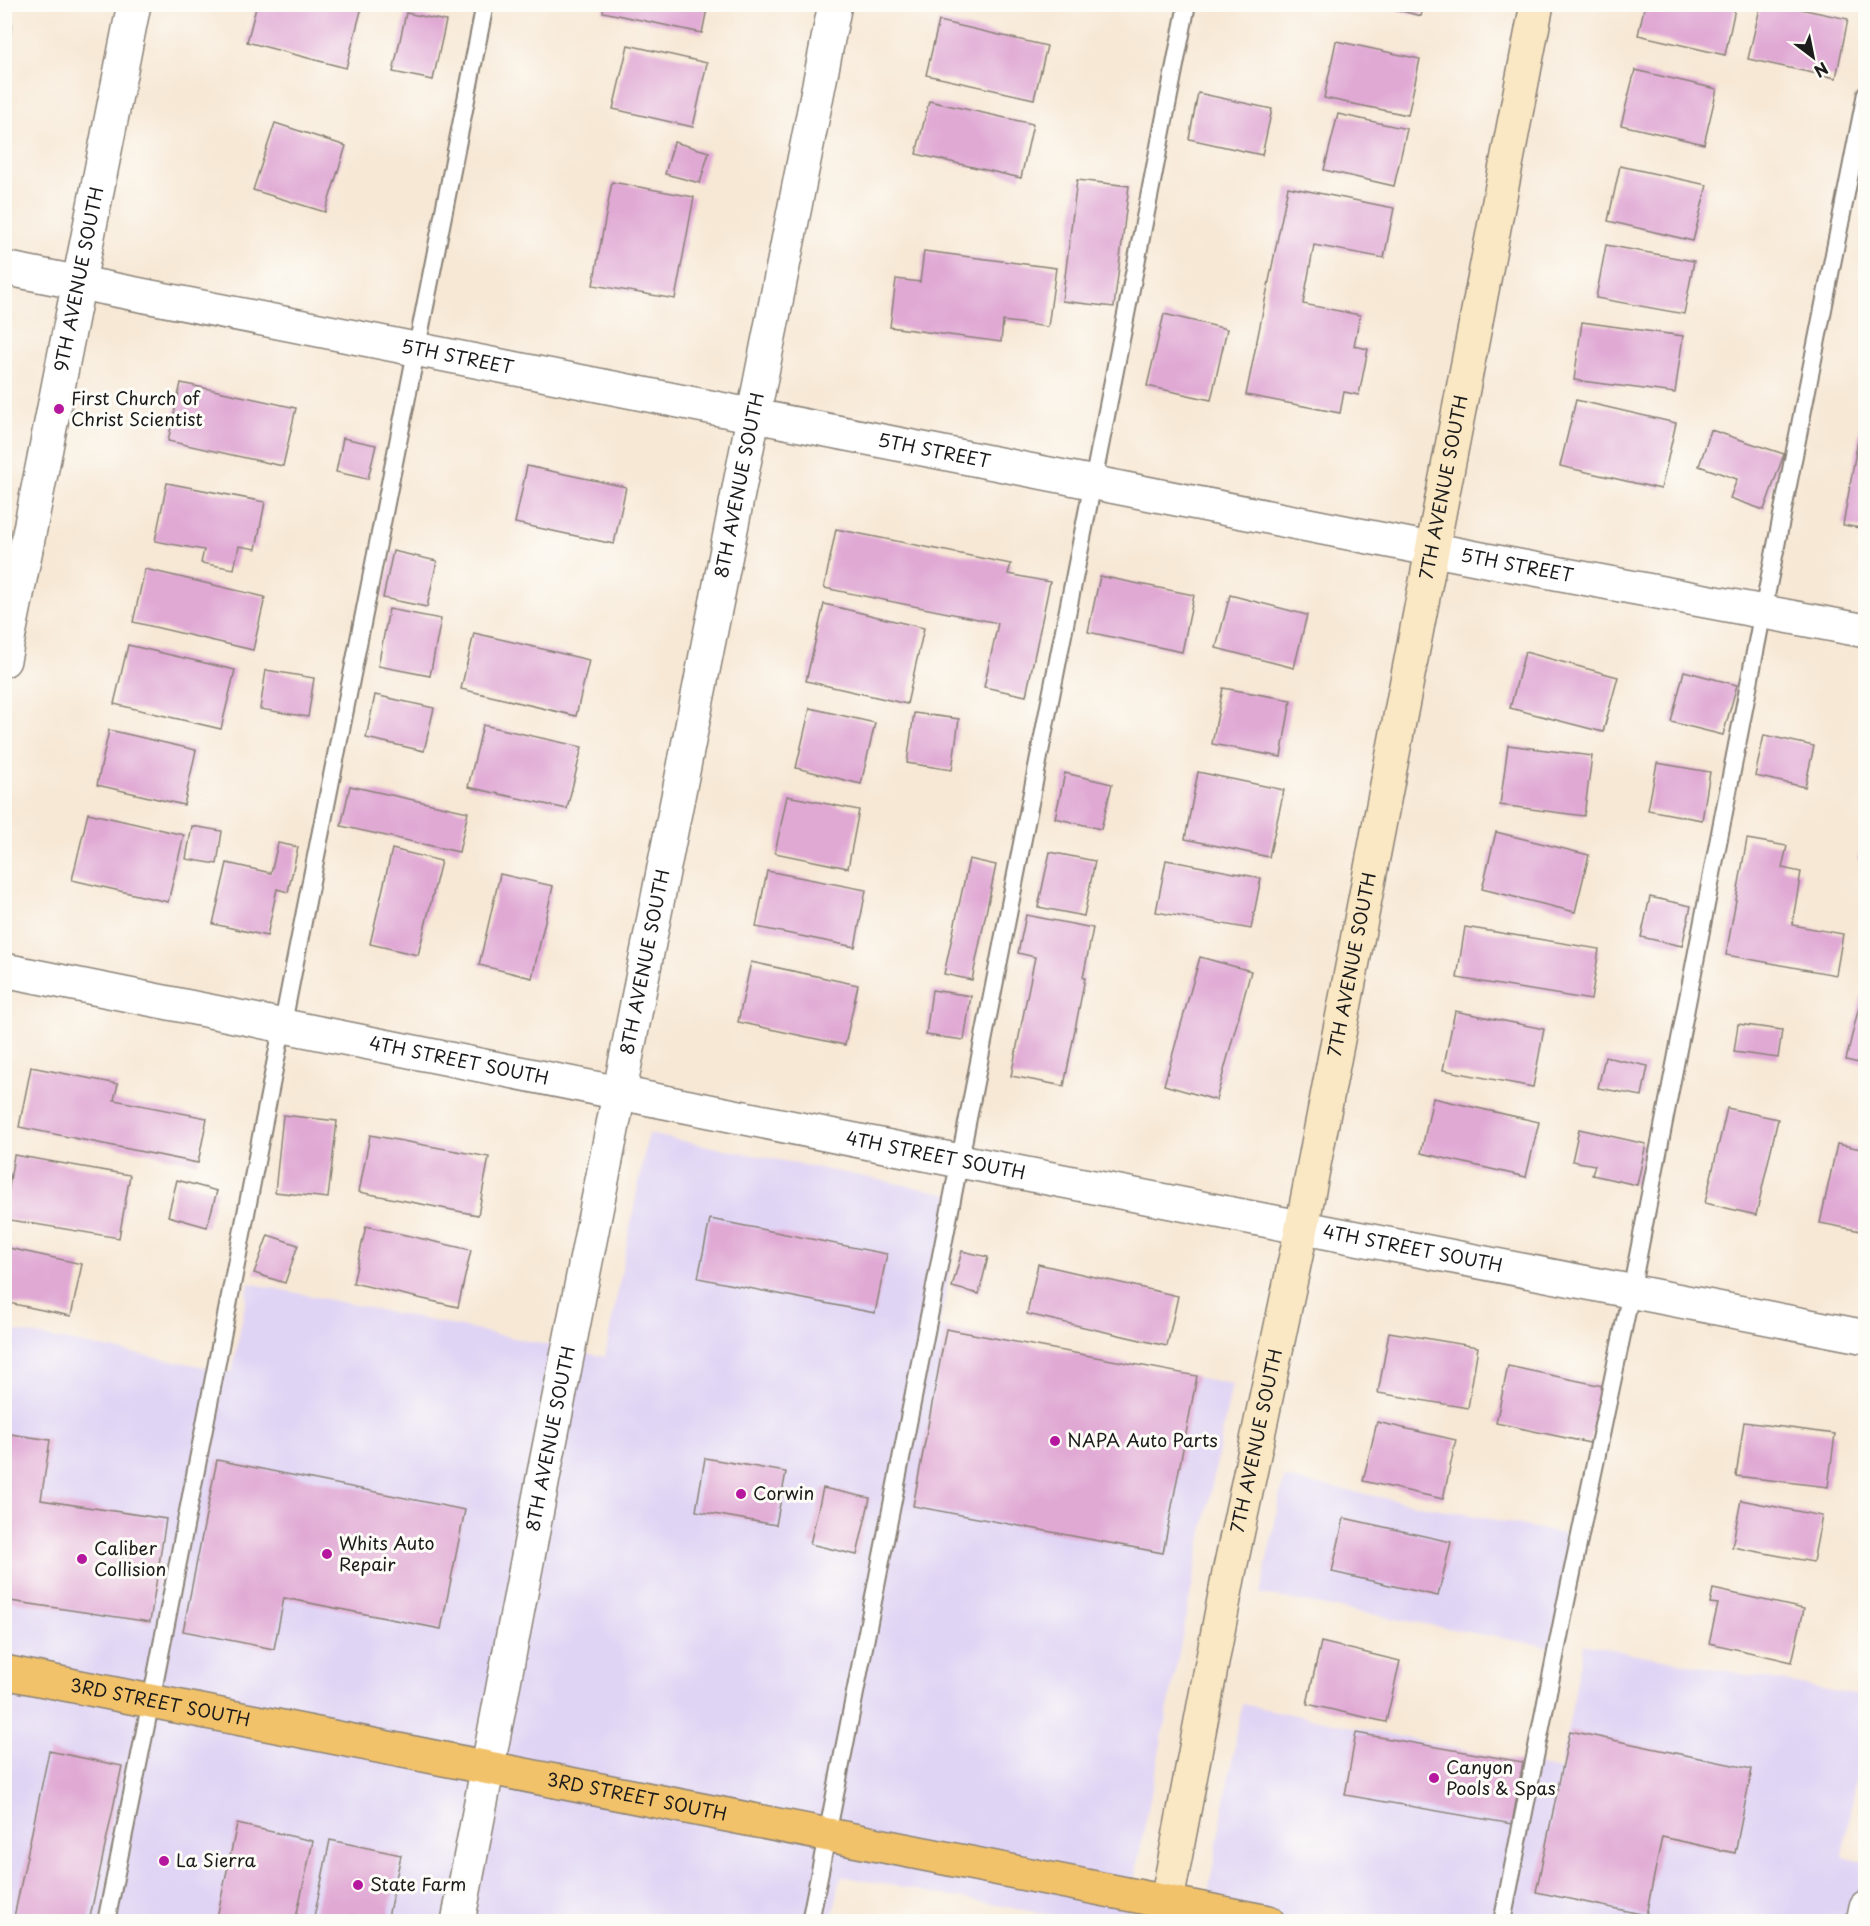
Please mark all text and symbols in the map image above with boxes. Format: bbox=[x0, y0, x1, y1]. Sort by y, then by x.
north arrow bbox=[1783, 27, 1843, 87]
text: N bbox=[1810, 57, 1833, 84]
street label: 9TH AVENUE SOUTH bbox=[46, 184, 109, 374]
street label: 5TH STREET bbox=[399, 332, 517, 380]
place label: First Church of Christ Scientist bbox=[71, 384, 203, 432]
street label: 8TH AVENUE SOUTH bbox=[707, 390, 770, 580]
street label: 7TH AVENUE SOUTH bbox=[1412, 392, 1474, 582]
marker: First Church of Christ Scientist bbox=[52, 402, 66, 416]
street label: 5TH STREET bbox=[876, 426, 994, 474]
street label: 5TH STREET bbox=[1459, 540, 1576, 588]
street label: 8TH AVENUE SOUTH bbox=[612, 867, 675, 1057]
street label: 7TH AVENUE SOUTH bbox=[1320, 870, 1382, 1059]
street label: 4TH STREET SOUTH bbox=[367, 1028, 551, 1091]
street label: 4TH STREET SOUTH bbox=[844, 1124, 1028, 1185]
street label: 4TH STREET SOUTH bbox=[1321, 1217, 1505, 1278]
street label: 8TH AVENUE SOUTH bbox=[518, 1343, 581, 1534]
street label: 7TH AVENUE SOUTH bbox=[1223, 1346, 1288, 1535]
place label: NAPA Auto Parts bbox=[1067, 1426, 1218, 1453]
marker: NAPA Auto Parts bbox=[1048, 1434, 1062, 1448]
place label: Corwin bbox=[753, 1479, 814, 1506]
marker: Corwin bbox=[734, 1487, 748, 1501]
place label: Whits Auto Repair bbox=[339, 1529, 435, 1577]
place label: Caliber Collision bbox=[94, 1534, 166, 1582]
marker: Whits Auto Repair bbox=[320, 1547, 334, 1561]
marker: Caliber Collision bbox=[75, 1552, 89, 1566]
street label: 3RD STREET SOUTH bbox=[68, 1670, 253, 1732]
place label: Canyon Pools & Spas bbox=[1446, 1753, 1556, 1801]
street label: 3RD STREET SOUTH bbox=[545, 1765, 730, 1827]
marker: Canyon Pools & Spas bbox=[1427, 1771, 1441, 1785]
place label: La Sierra bbox=[176, 1846, 256, 1873]
marker: La Sierra bbox=[157, 1854, 171, 1868]
place label: State Farm bbox=[370, 1870, 466, 1897]
marker: State Farm bbox=[351, 1878, 365, 1892]

